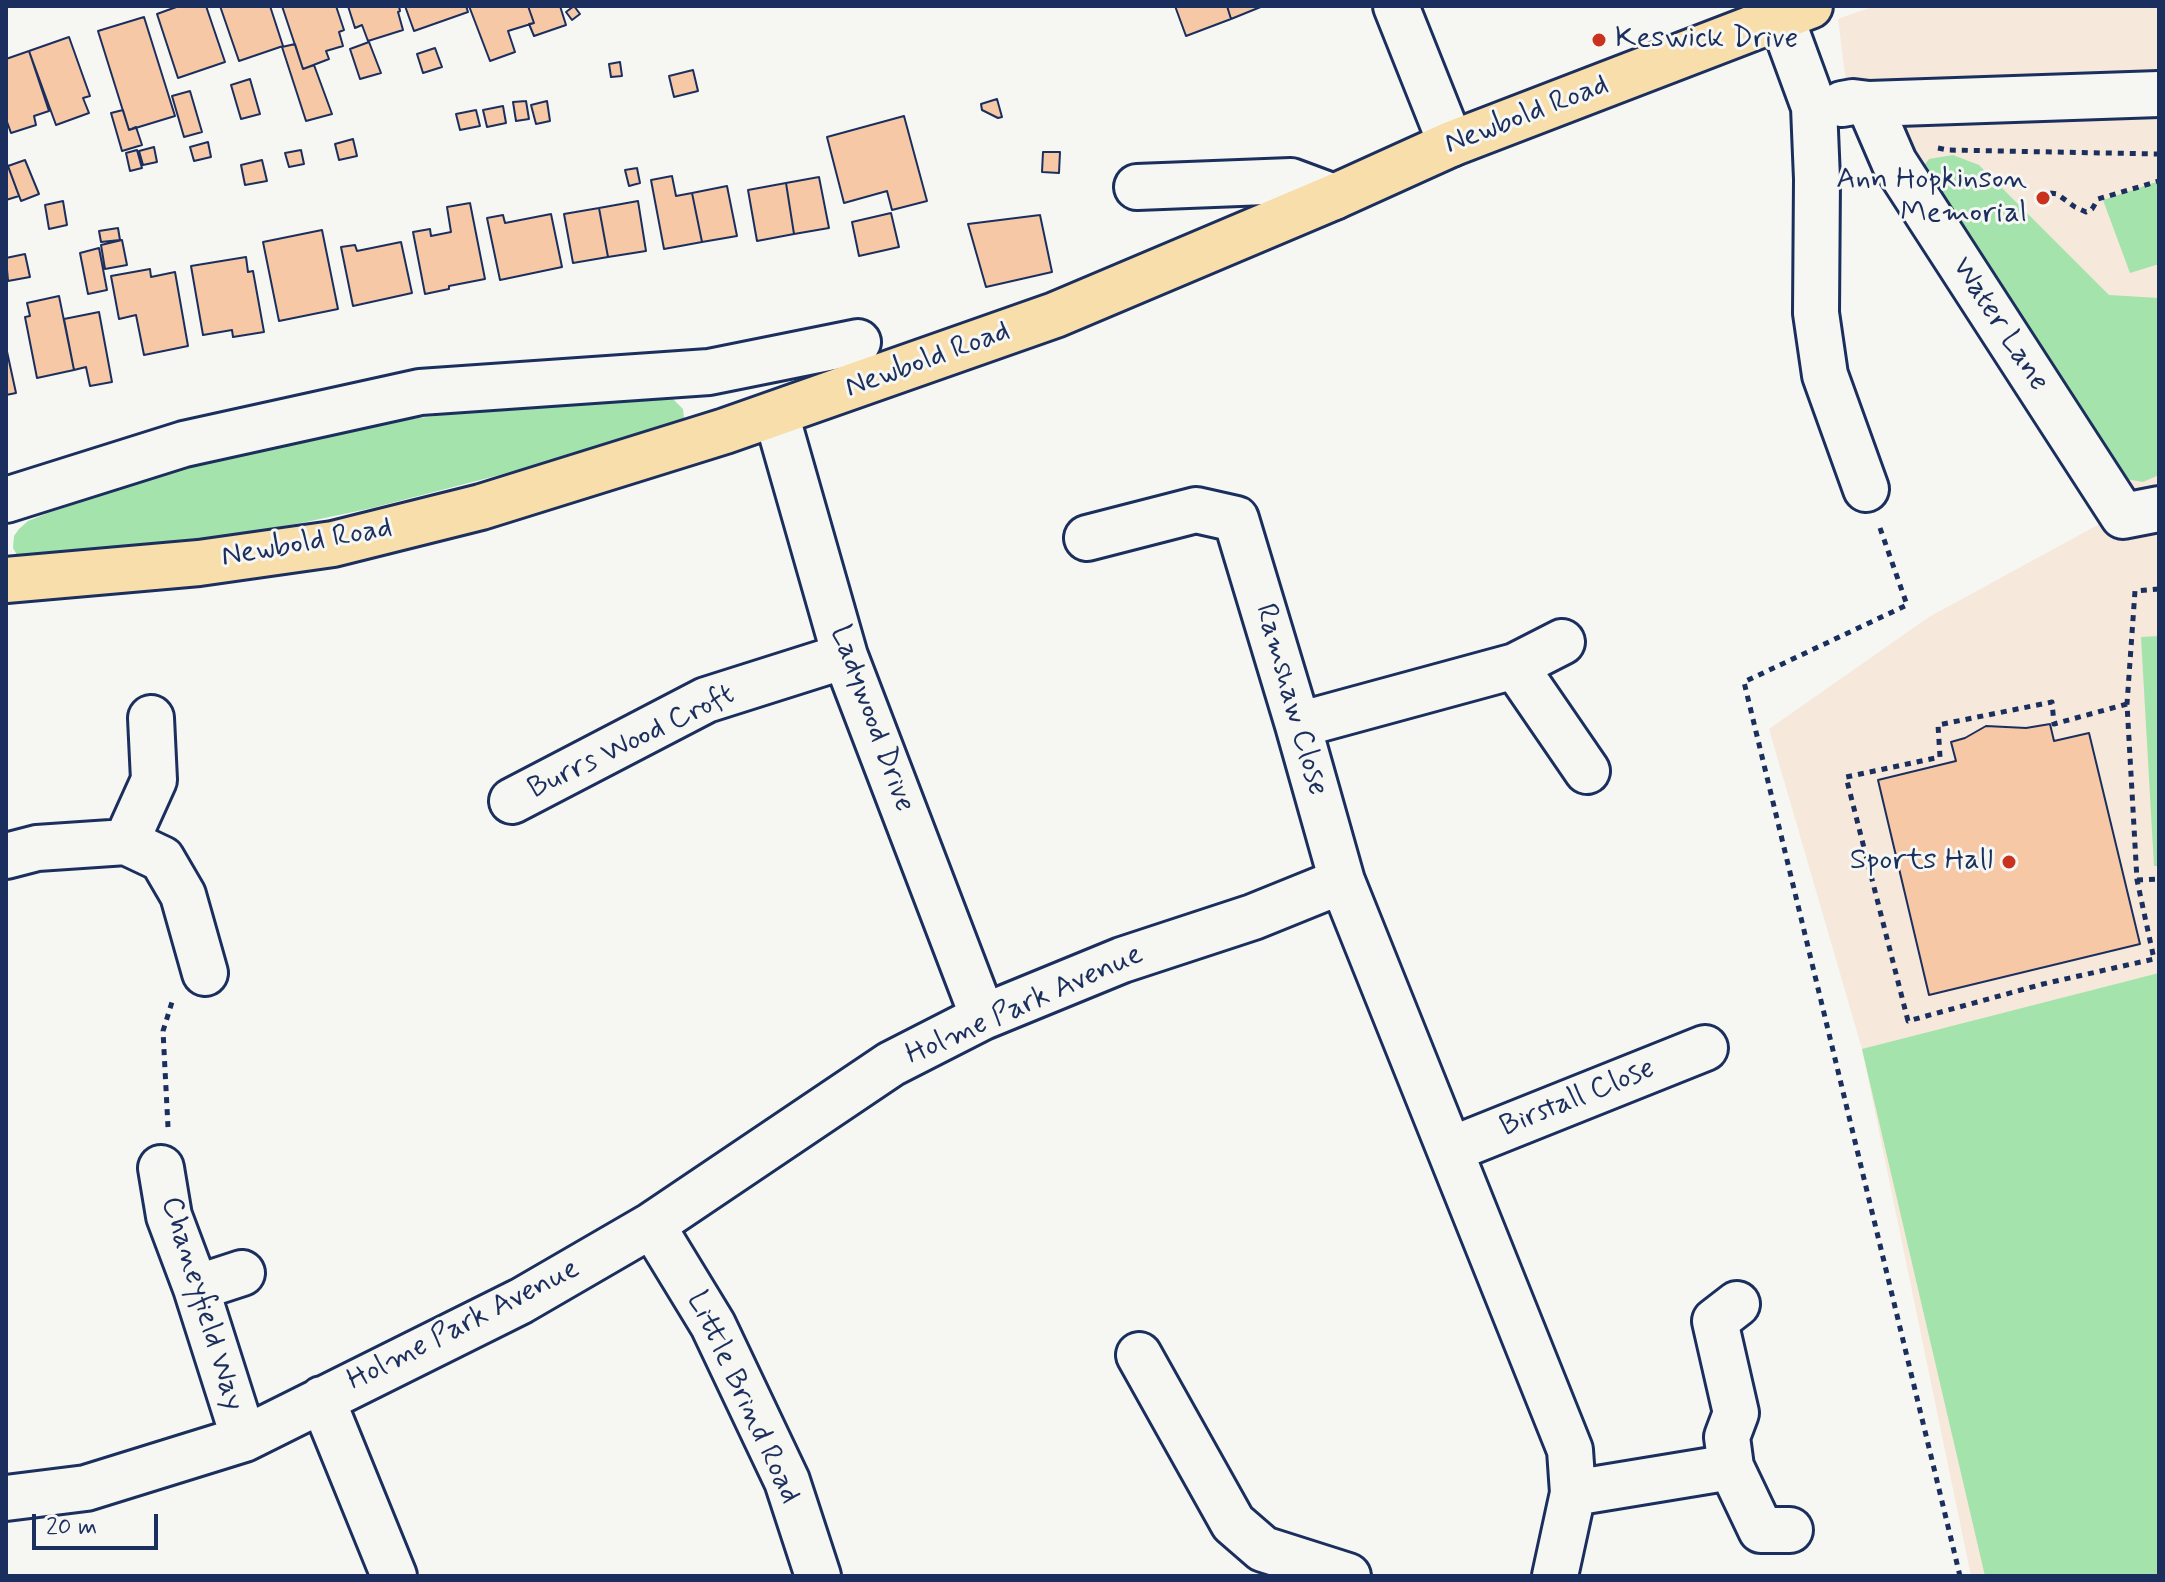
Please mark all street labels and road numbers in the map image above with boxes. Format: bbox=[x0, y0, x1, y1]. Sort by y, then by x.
street label: Newbold Road bbox=[1440, 68, 1614, 164]
street label: Water Lane bbox=[1942, 251, 2056, 399]
street label: Newbold Road bbox=[841, 315, 1015, 407]
street label: Newbold Road bbox=[219, 511, 395, 577]
street label: Ramshaw Close bbox=[1245, 600, 1335, 800]
street label: Ladywood Drive bbox=[821, 621, 921, 817]
street label: Burrs Wood Croft bbox=[523, 677, 741, 809]
street label: Holme Park Avenue bbox=[901, 938, 1149, 1074]
street label: Birstall Close bbox=[1496, 1052, 1660, 1146]
street label: Chaneyfield Way bbox=[151, 1193, 251, 1415]
street label: Holme Park Avenue bbox=[342, 1252, 586, 1400]
street label: Little Brind Road bbox=[677, 1286, 807, 1510]

